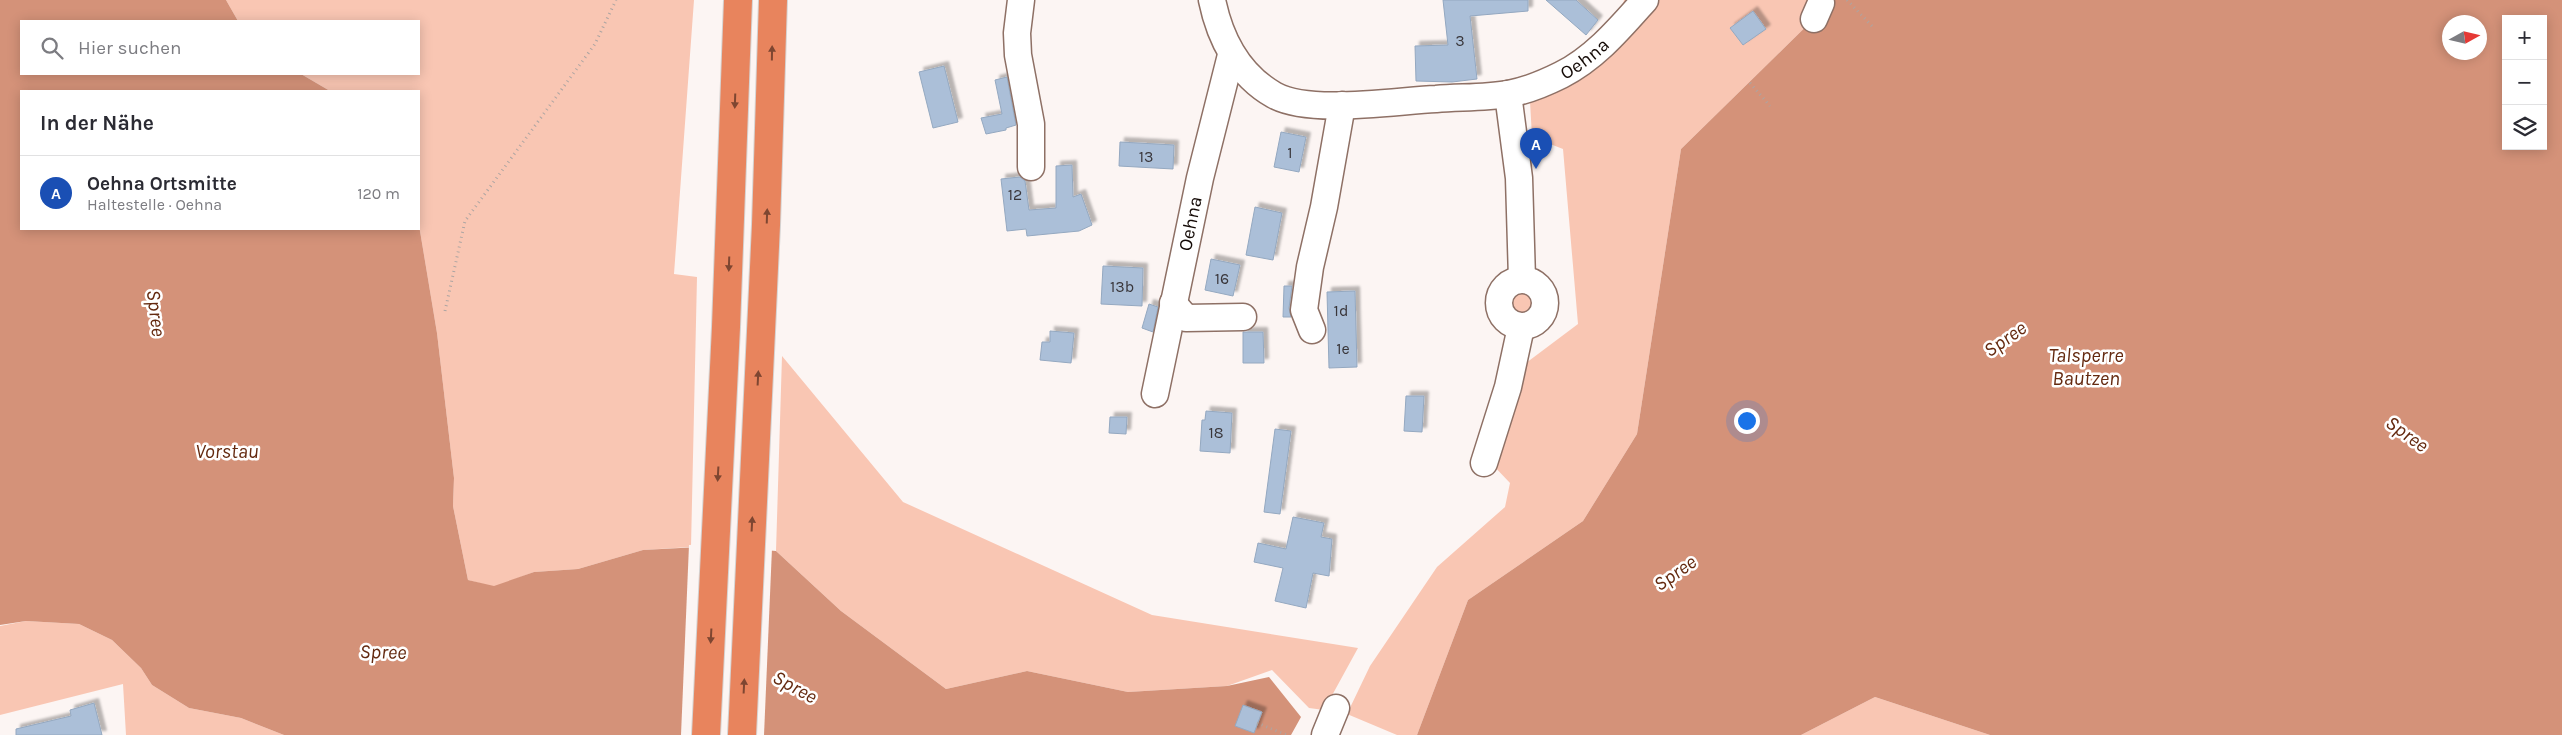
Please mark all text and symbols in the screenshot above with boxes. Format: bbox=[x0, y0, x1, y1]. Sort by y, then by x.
north arrow bbox=[2442, 15, 2487, 60]
map controls bbox=[2502, 15, 2547, 150]
button: + bbox=[2502, 15, 2547, 60]
search box bbox=[20, 20, 420, 75]
house number: 3 bbox=[1455, 31, 1465, 50]
icon: search bbox=[38, 34, 66, 62]
street label: Oehna bbox=[1556, 34, 1614, 84]
text: Hier suchen bbox=[78, 37, 181, 59]
one-way arrow bbox=[768, 45, 776, 61]
button: − bbox=[2502, 60, 2547, 105]
one-way arrow bbox=[731, 93, 739, 109]
button: layers bbox=[2502, 105, 2547, 150]
text: In der Nähe bbox=[40, 111, 154, 135]
pin: A bbox=[1520, 128, 1552, 169]
house number: 1 bbox=[1287, 143, 1293, 162]
house number: 13 bbox=[1139, 147, 1153, 166]
text: Oehna Ortsmitte bbox=[87, 173, 237, 195]
text: A bbox=[51, 184, 61, 203]
text: 120 m bbox=[357, 184, 400, 203]
house number: 12 bbox=[1008, 185, 1022, 204]
street label: Oehna bbox=[1174, 194, 1207, 253]
text: Haltestelle · Oehna bbox=[87, 195, 222, 214]
one-way arrow bbox=[763, 207, 771, 223]
one-way arrow bbox=[725, 256, 733, 272]
house number: 16 bbox=[1215, 269, 1229, 288]
house number: 13b bbox=[1110, 277, 1134, 296]
water label: Spree bbox=[142, 288, 170, 338]
house number: 1d bbox=[1334, 301, 1348, 320]
water label: Spree bbox=[1979, 316, 2031, 362]
house number: 1e bbox=[1336, 339, 1350, 358]
water label: Talsperre Bautzen bbox=[2049, 344, 2123, 390]
one-way arrow bbox=[755, 370, 763, 386]
your location bbox=[1734, 408, 1760, 434]
water label: Spree bbox=[2381, 411, 2433, 457]
house number: 18 bbox=[1208, 423, 1224, 442]
water label: Vorstau bbox=[195, 440, 259, 463]
one-way arrow bbox=[714, 466, 722, 482]
one-way arrow bbox=[748, 516, 756, 532]
water label: Spree bbox=[1649, 550, 1701, 596]
one-way arrow bbox=[706, 628, 714, 644]
water label: Spree bbox=[359, 640, 407, 664]
water label: Spree bbox=[769, 666, 821, 708]
one-way arrow bbox=[741, 678, 749, 694]

